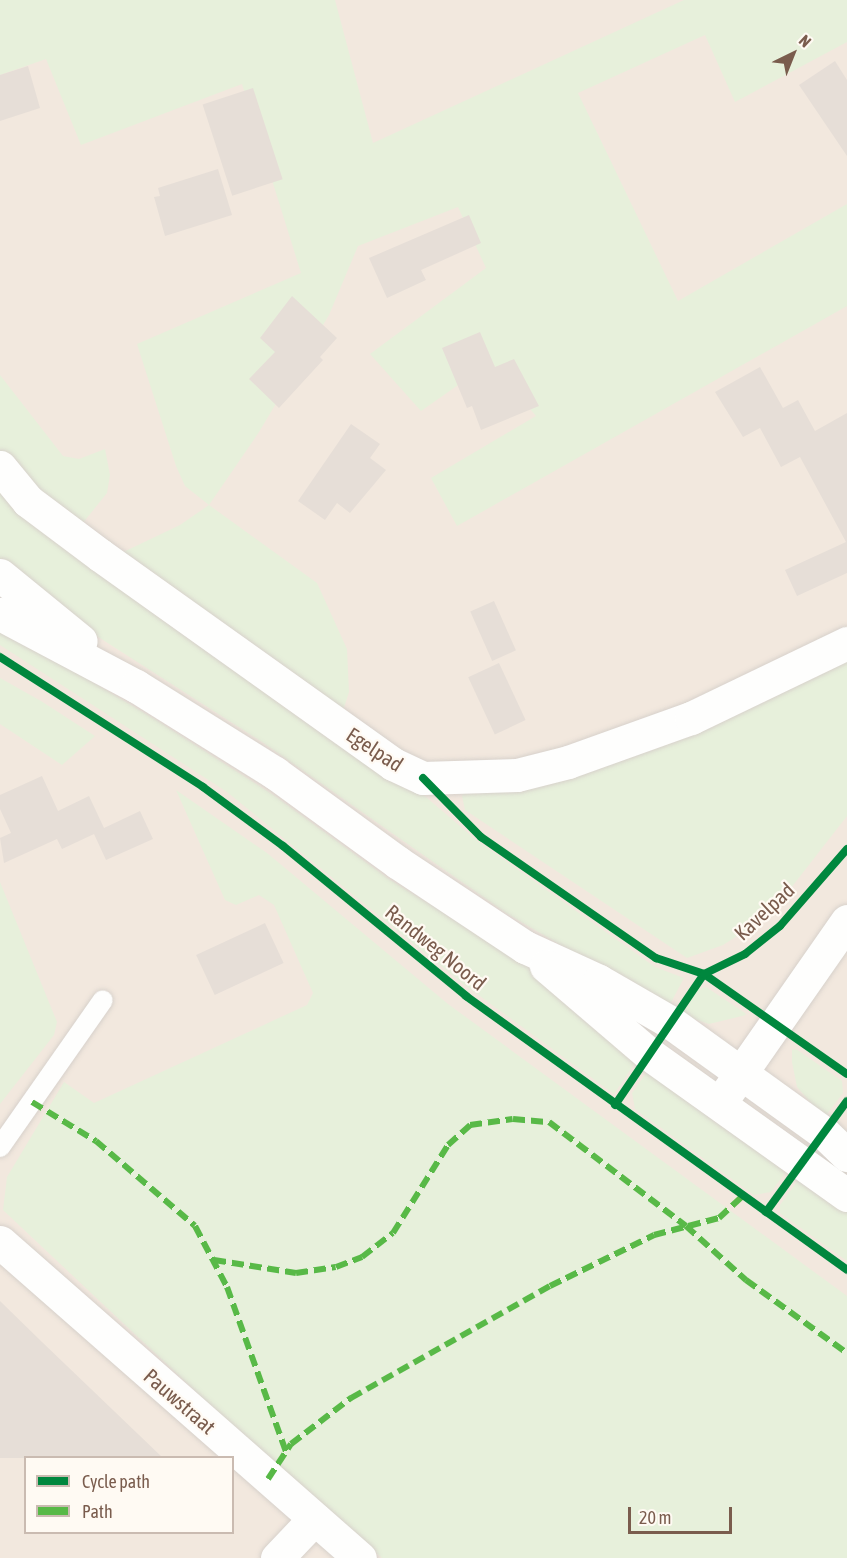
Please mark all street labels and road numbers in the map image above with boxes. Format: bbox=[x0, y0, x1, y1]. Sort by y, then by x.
street label: Egelpad bbox=[342, 721, 408, 777]
street label: Kavelpad bbox=[729, 877, 799, 945]
street label: Randweg Noord bbox=[380, 899, 492, 995]
street label: Pauwstraat bbox=[139, 1363, 221, 1439]

